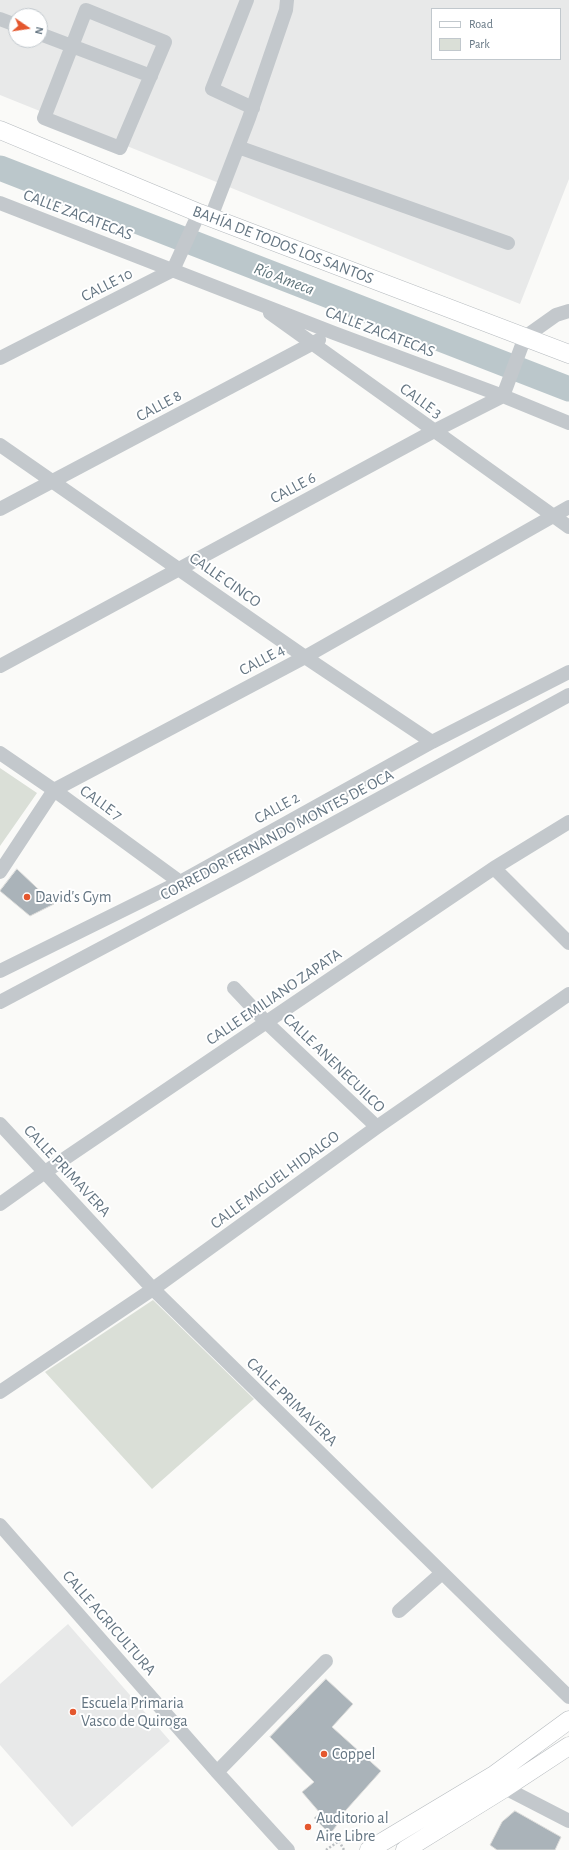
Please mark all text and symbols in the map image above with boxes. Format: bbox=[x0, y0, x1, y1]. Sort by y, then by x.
north arrow bbox=[8, 8, 48, 48]
legend bbox=[431, 8, 561, 60]
text: Road bbox=[469, 18, 493, 30]
text: N bbox=[33, 26, 45, 36]
text: Park bbox=[469, 38, 490, 50]
street label: CALLE ZACATECAS bbox=[21, 185, 135, 245]
street label: BAHÍA DE TODOS LOS SANTOS bbox=[190, 202, 376, 288]
water label: Río Ameca bbox=[251, 258, 317, 300]
street label: CALLE 10 bbox=[78, 264, 136, 306]
street label: CALLE ZACATECAS bbox=[323, 302, 437, 362]
street label: CALLE 3 bbox=[396, 379, 446, 423]
street label: CALLE 8 bbox=[133, 386, 185, 426]
street label: CALLE 6 bbox=[267, 468, 319, 508]
street label: CALLE CINCO bbox=[186, 548, 264, 612]
street label: CALLE 4 bbox=[236, 640, 288, 680]
street label: CORREDOR FERNANDO MONTES DE OCA bbox=[157, 765, 397, 905]
street label: CALLE 7 bbox=[76, 781, 126, 825]
street label: CALLE 2 bbox=[251, 788, 303, 828]
place label: David's Gym bbox=[35, 887, 112, 907]
marker: David's Gym bbox=[22, 892, 32, 902]
street label: CALLE EMILIANO ZAPATA bbox=[203, 945, 345, 1049]
street label: CALLE ANENECUILCO bbox=[279, 1009, 389, 1117]
street label: CALLE PRIMAVERA bbox=[19, 1121, 115, 1221]
street label: CALLE MIGUEL HIDALGO bbox=[207, 1127, 343, 1233]
street label: CALLE PRIMAVERA bbox=[242, 1354, 342, 1450]
street label: CALLE AGRICULTURA bbox=[58, 1567, 160, 1679]
place label: Escuela Primaria Vasco de Quiroga bbox=[81, 1693, 188, 1731]
marker: Escuela Primaria Vasco de Quiroga bbox=[68, 1707, 78, 1717]
place label: Coppel bbox=[332, 1744, 375, 1764]
marker: Coppel bbox=[319, 1749, 329, 1759]
place label: Auditorio al Aire Libre bbox=[316, 1808, 389, 1846]
marker: Auditorio al Aire Libre bbox=[303, 1822, 313, 1832]

